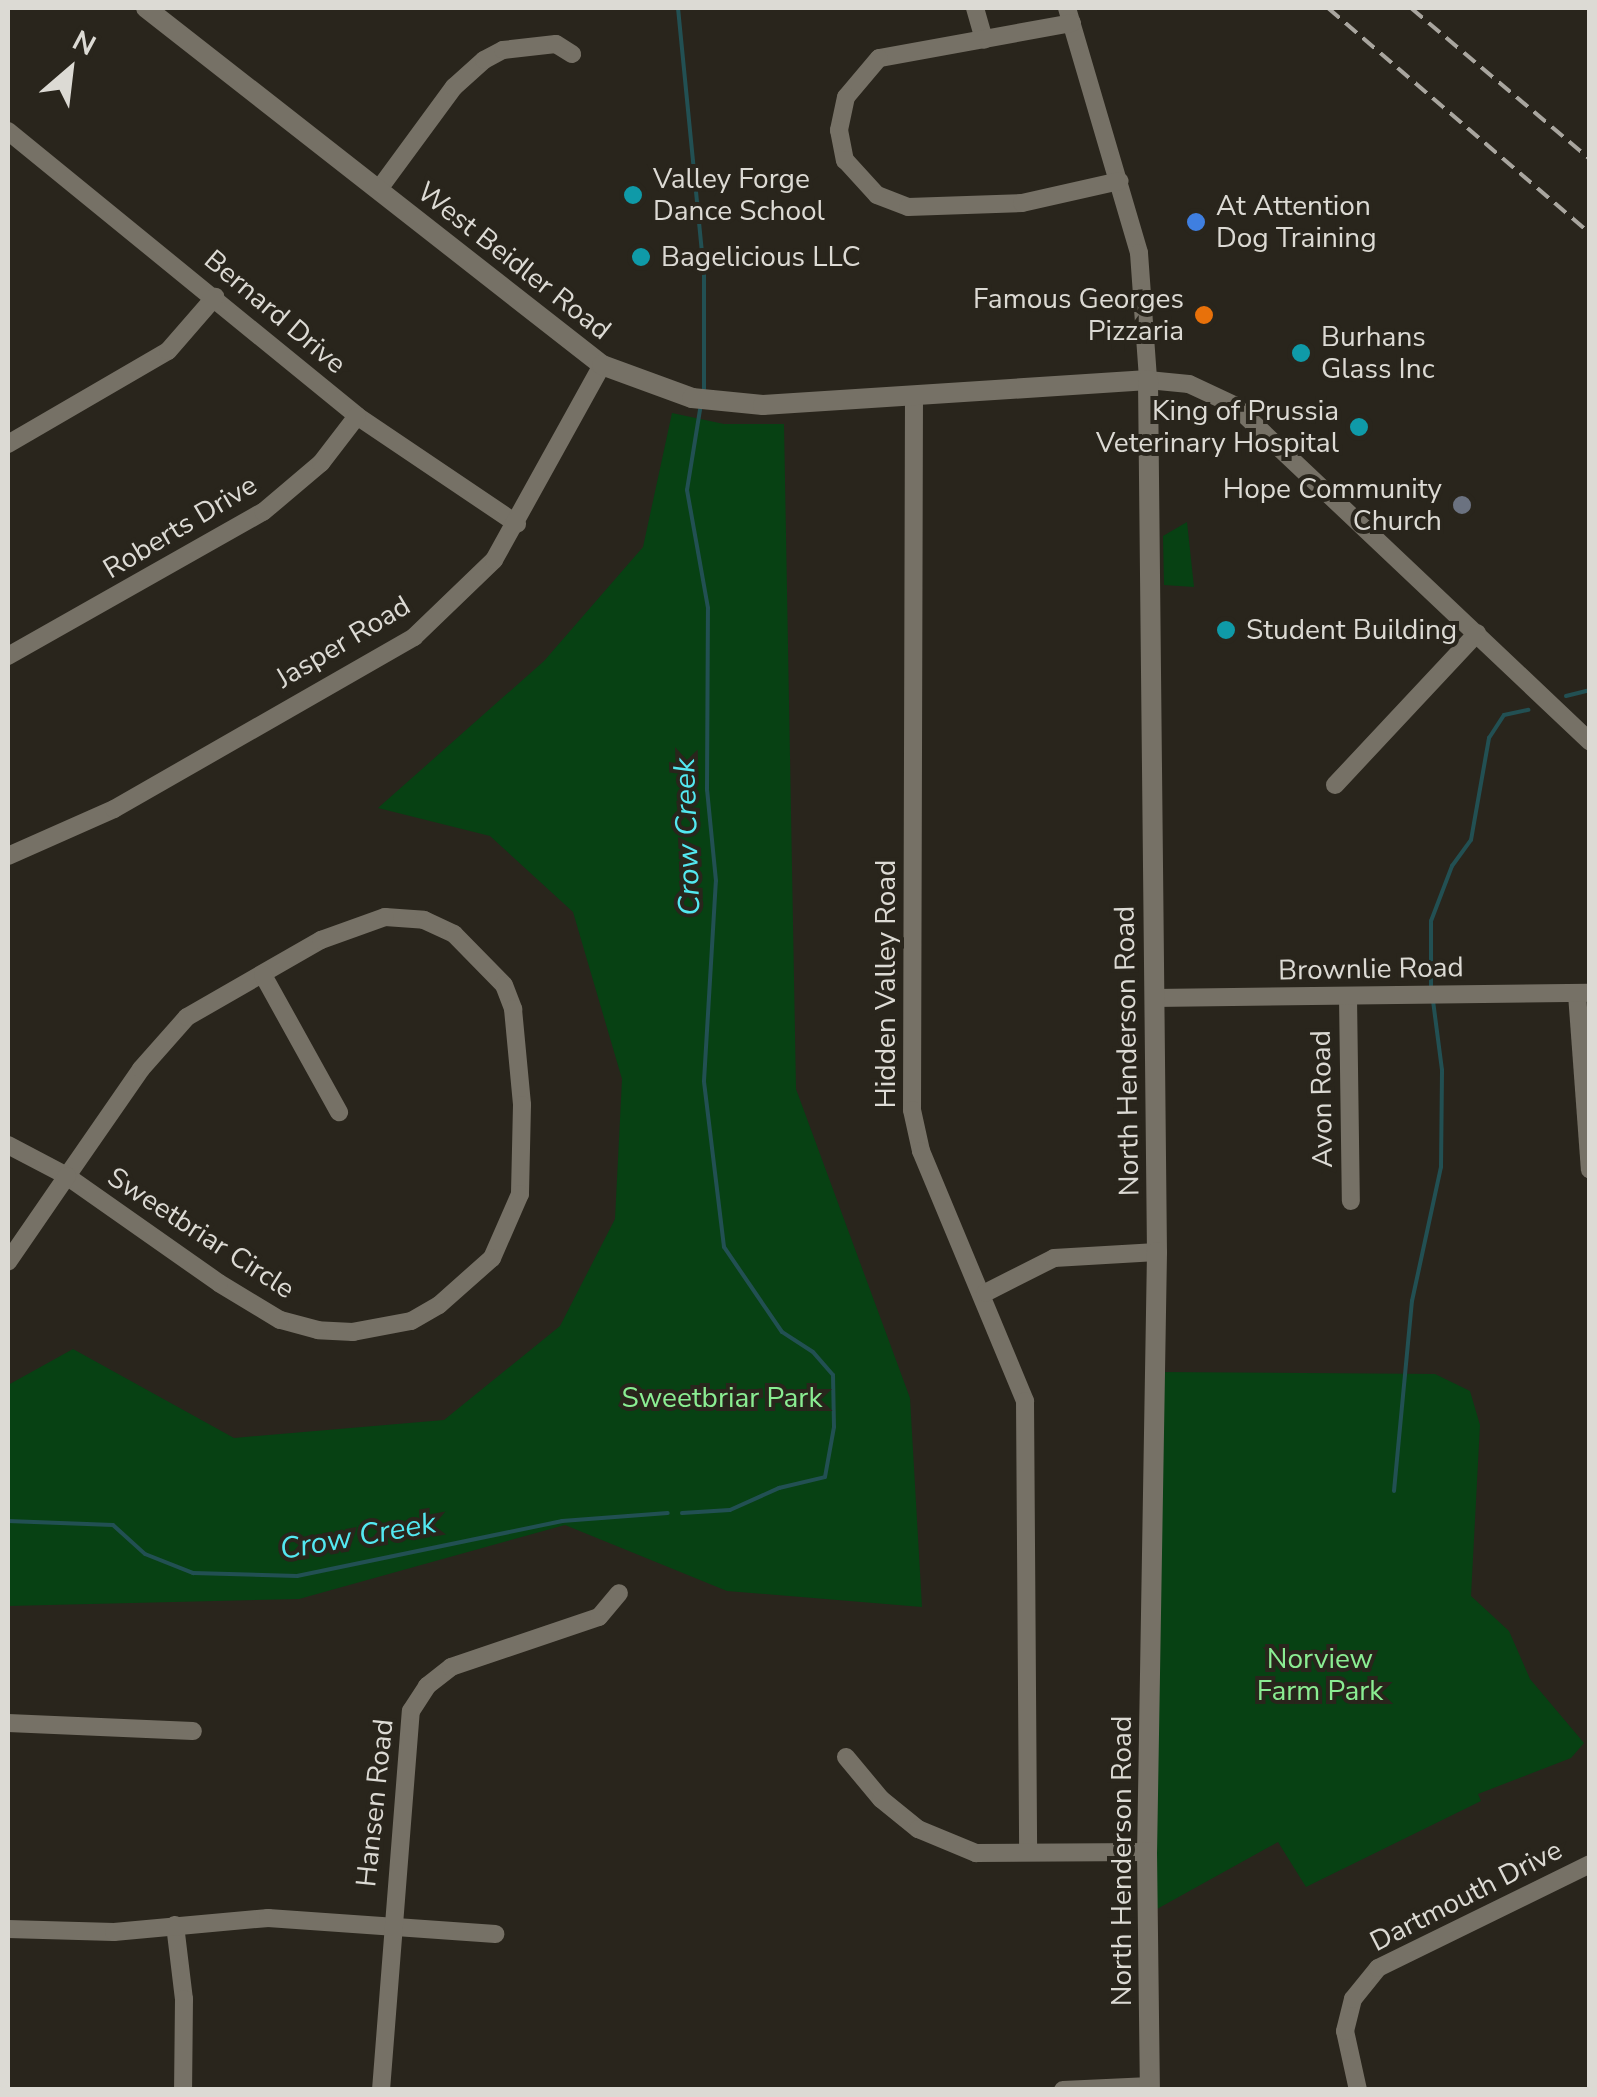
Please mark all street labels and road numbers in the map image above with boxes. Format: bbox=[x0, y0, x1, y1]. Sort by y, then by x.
street label: West Beidler Road bbox=[410, 175, 618, 347]
street label: Bernard Drive bbox=[197, 243, 353, 381]
street label: Roberts Drive bbox=[97, 468, 263, 586]
street label: Jasper Road bbox=[270, 589, 416, 695]
street label: Hidden Valley Road bbox=[869, 860, 903, 1108]
street label: North Henderson Road bbox=[1108, 906, 1146, 1196]
street label: Brownlie Road bbox=[1278, 951, 1464, 987]
street label: Avon Road bbox=[1304, 1030, 1340, 1168]
street label: Sweetbriar Circle bbox=[101, 1160, 301, 1306]
street label: North Henderson Road bbox=[1105, 1716, 1139, 2006]
street label: Hansen Road bbox=[349, 1717, 401, 1889]
street label: Dartmouth Drive bbox=[1364, 1833, 1568, 1959]

